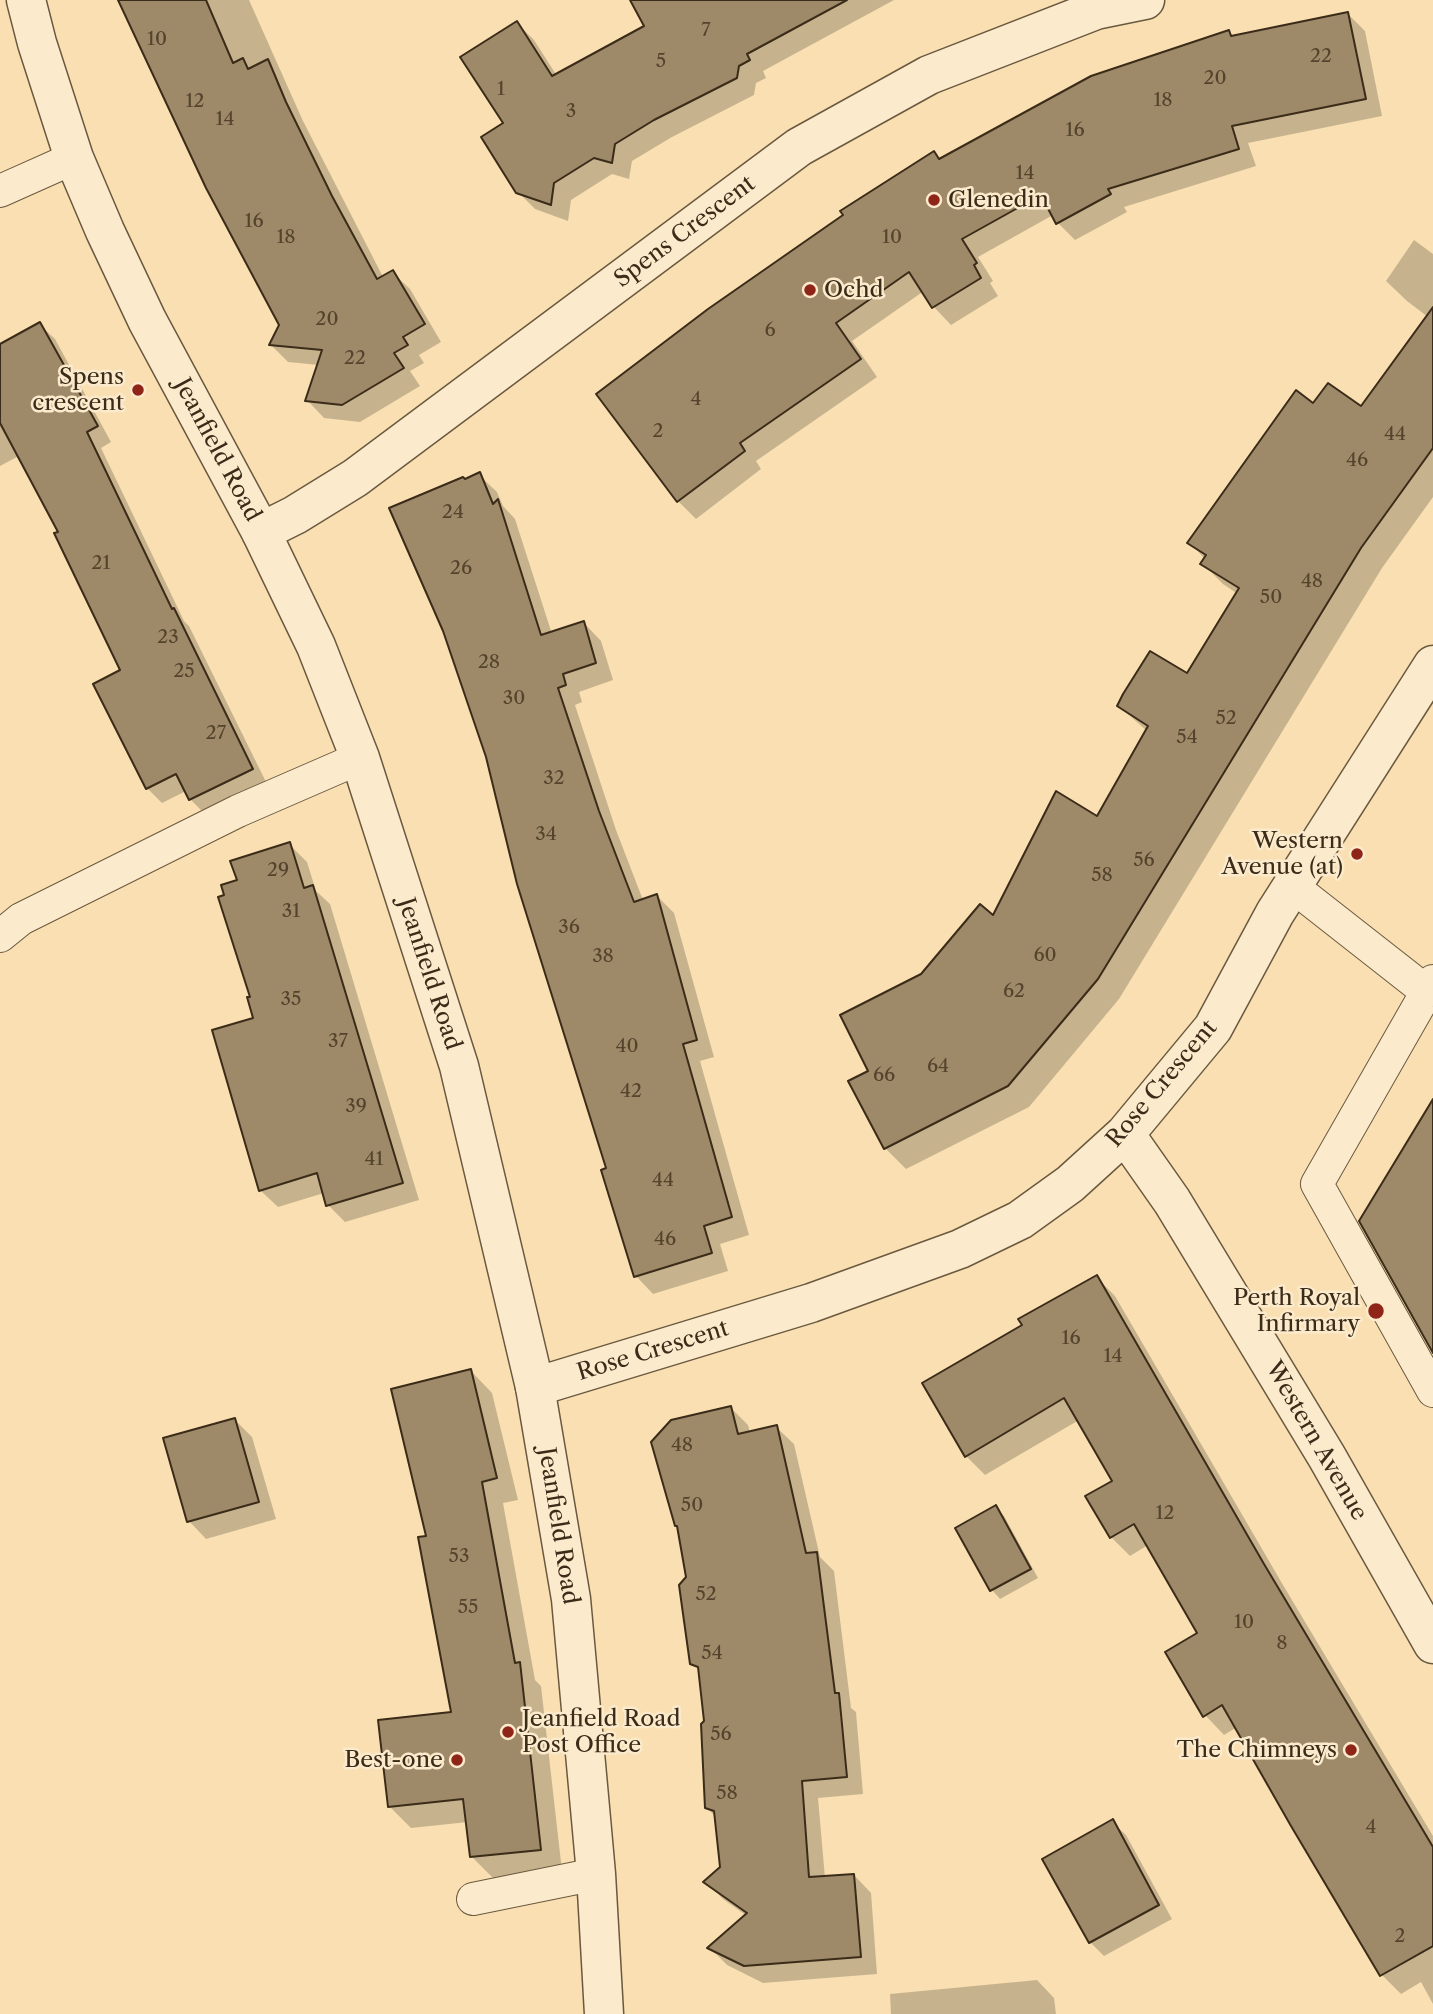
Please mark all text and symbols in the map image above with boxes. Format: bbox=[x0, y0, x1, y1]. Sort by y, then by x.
house number: 7 bbox=[701, 20, 711, 42]
house number: 10 bbox=[147, 29, 167, 51]
house number: 22 bbox=[1310, 46, 1332, 68]
house number: 5 bbox=[656, 51, 666, 73]
house number: 20 bbox=[1204, 68, 1226, 90]
house number: 1 bbox=[497, 79, 505, 101]
house number: 18 bbox=[1153, 90, 1173, 112]
house number: 12 bbox=[186, 91, 204, 113]
house number: 3 bbox=[566, 101, 576, 123]
house number: 14 bbox=[216, 109, 234, 131]
house number: 16 bbox=[1065, 120, 1085, 142]
house number: 14 bbox=[1016, 163, 1034, 185]
street label: Spens Crescent bbox=[609, 170, 761, 294]
place label: Glenedin bbox=[948, 186, 1049, 214]
marker: Glenedin bbox=[926, 192, 942, 208]
house number: 16 bbox=[244, 211, 264, 233]
house number: 18 bbox=[276, 227, 296, 249]
house number: 10 bbox=[882, 227, 902, 249]
place label: Ochd bbox=[824, 276, 884, 304]
marker: Ochd bbox=[802, 282, 818, 298]
house number: 20 bbox=[316, 309, 338, 331]
house number: 6 bbox=[764, 320, 776, 342]
house number: 22 bbox=[344, 348, 366, 370]
place label: Spens crescent bbox=[32, 363, 124, 417]
street label: Jeanfield Road bbox=[168, 374, 266, 526]
marker: Spens crescent bbox=[130, 382, 146, 398]
house number: 4 bbox=[691, 389, 701, 411]
house number: 2 bbox=[653, 421, 663, 443]
house number: 44 bbox=[1384, 424, 1406, 446]
house number: 46 bbox=[1346, 450, 1368, 472]
house number: 24 bbox=[442, 502, 464, 524]
house number: 21 bbox=[92, 553, 110, 575]
house number: 26 bbox=[450, 558, 472, 580]
house number: 48 bbox=[1301, 571, 1323, 593]
house number: 50 bbox=[1260, 587, 1282, 609]
house number: 23 bbox=[157, 627, 179, 649]
house number: 28 bbox=[478, 652, 500, 674]
house number: 25 bbox=[173, 661, 195, 683]
house number: 30 bbox=[503, 688, 525, 710]
house number: 52 bbox=[1215, 708, 1237, 730]
house number: 27 bbox=[206, 723, 226, 745]
house number: 54 bbox=[1176, 727, 1198, 749]
house number: 32 bbox=[543, 768, 565, 790]
house number: 34 bbox=[535, 824, 557, 846]
place label: Western Avenue (at) bbox=[1221, 827, 1343, 881]
marker: Western Avenue (at) bbox=[1349, 846, 1365, 862]
house number: 56 bbox=[1133, 850, 1155, 872]
house number: 29 bbox=[267, 860, 289, 882]
house number: 58 bbox=[1091, 865, 1113, 887]
street label: Jeanfield Road bbox=[391, 894, 467, 1054]
house number: 31 bbox=[282, 901, 300, 923]
house number: 36 bbox=[558, 917, 580, 939]
house number: 60 bbox=[1033, 945, 1057, 967]
house number: 38 bbox=[592, 946, 614, 968]
house number: 62 bbox=[1003, 981, 1025, 1003]
house number: 35 bbox=[281, 989, 301, 1011]
street label: Rose Crescent bbox=[1101, 1015, 1223, 1153]
house number: 37 bbox=[328, 1031, 348, 1053]
house number: 40 bbox=[615, 1036, 639, 1058]
house number: 64 bbox=[927, 1056, 949, 1078]
house number: 66 bbox=[873, 1065, 895, 1087]
house number: 42 bbox=[620, 1081, 642, 1103]
house number: 39 bbox=[345, 1096, 367, 1118]
house number: 41 bbox=[365, 1149, 383, 1171]
house number: 44 bbox=[652, 1170, 674, 1192]
house number: 46 bbox=[654, 1229, 676, 1251]
place label: Perth Royal Infirmary bbox=[1233, 1284, 1360, 1338]
marker: Perth Royal Infirmary bbox=[1366, 1301, 1386, 1321]
street label: Rose Crescent bbox=[574, 1315, 732, 1387]
house number: 16 bbox=[1061, 1328, 1081, 1350]
house number: 14 bbox=[1104, 1346, 1122, 1368]
street label: Western Avenue bbox=[1259, 1357, 1373, 1525]
house number: 48 bbox=[671, 1435, 693, 1457]
street label: Jeanfield Road bbox=[532, 1446, 584, 1606]
house number: 50 bbox=[681, 1495, 703, 1517]
house number: 12 bbox=[1156, 1503, 1174, 1525]
house number: 53 bbox=[449, 1546, 469, 1568]
house number: 52 bbox=[695, 1584, 717, 1606]
house number: 55 bbox=[458, 1597, 478, 1619]
house number: 10 bbox=[1234, 1612, 1254, 1634]
house number: 8 bbox=[1276, 1633, 1288, 1655]
house number: 54 bbox=[701, 1643, 723, 1665]
place label: Jeanfield Road Post Office bbox=[522, 1705, 681, 1759]
marker: Jeanfield Road Post Office bbox=[500, 1724, 516, 1740]
house number: 56 bbox=[710, 1724, 732, 1746]
place label: The Chimneys bbox=[1177, 1736, 1337, 1764]
marker: The Chimneys bbox=[1343, 1742, 1359, 1758]
place label: Best-one bbox=[344, 1746, 443, 1774]
marker: Best-one bbox=[449, 1752, 465, 1768]
house number: 58 bbox=[716, 1783, 738, 1805]
house number: 4 bbox=[1366, 1817, 1376, 1839]
house number: 2 bbox=[1395, 1926, 1405, 1948]

